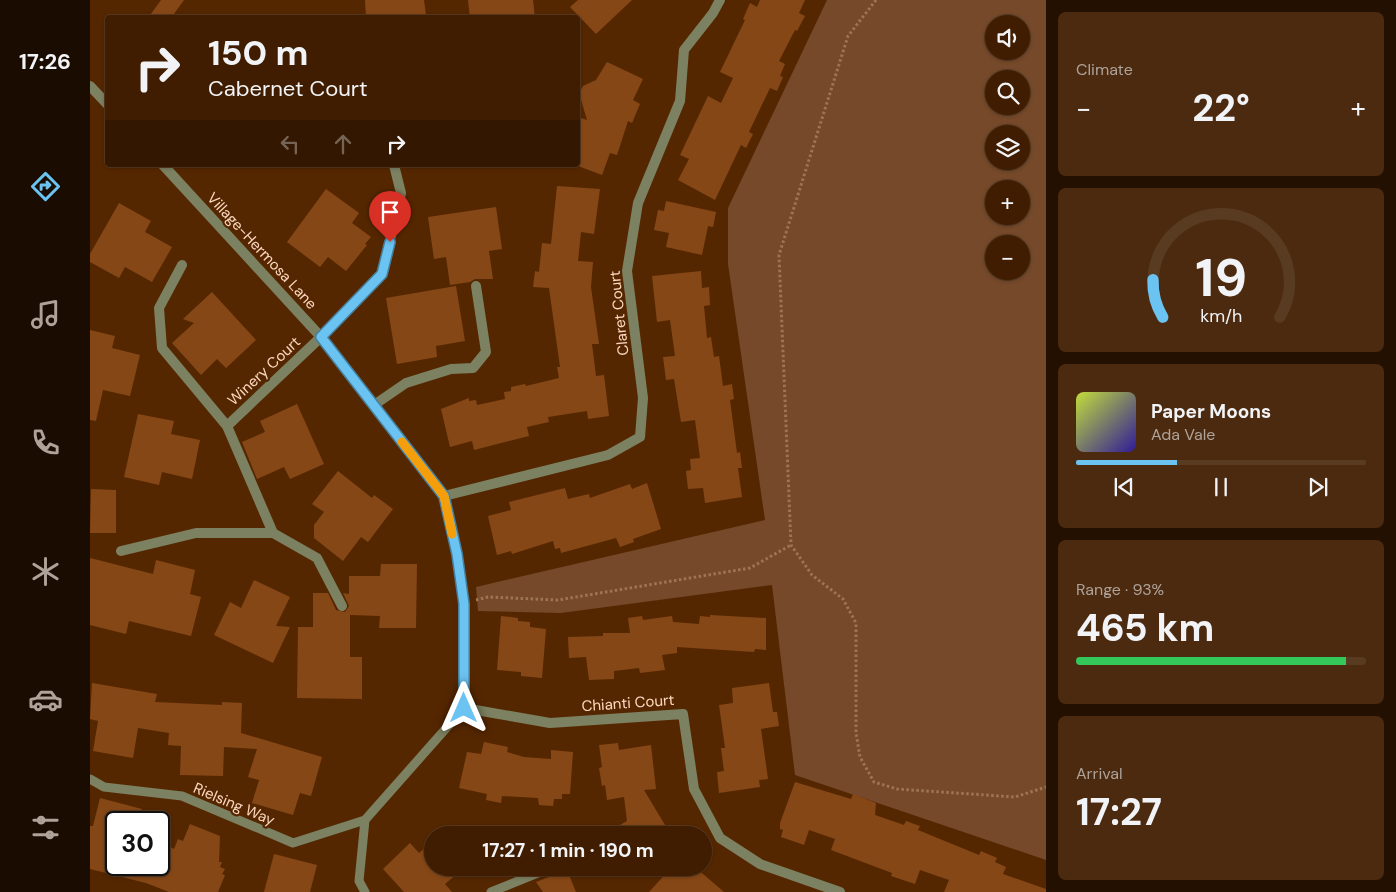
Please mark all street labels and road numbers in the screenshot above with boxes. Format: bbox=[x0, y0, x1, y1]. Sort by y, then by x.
street label: Village-Hermosa Lane bbox=[203, 188, 321, 314]
street label: Claret Court bbox=[605, 269, 633, 356]
street label: Winery Court bbox=[223, 332, 305, 410]
street label: Chianti Court bbox=[581, 690, 675, 716]
street label: Rielsing Way bbox=[190, 778, 278, 830]

